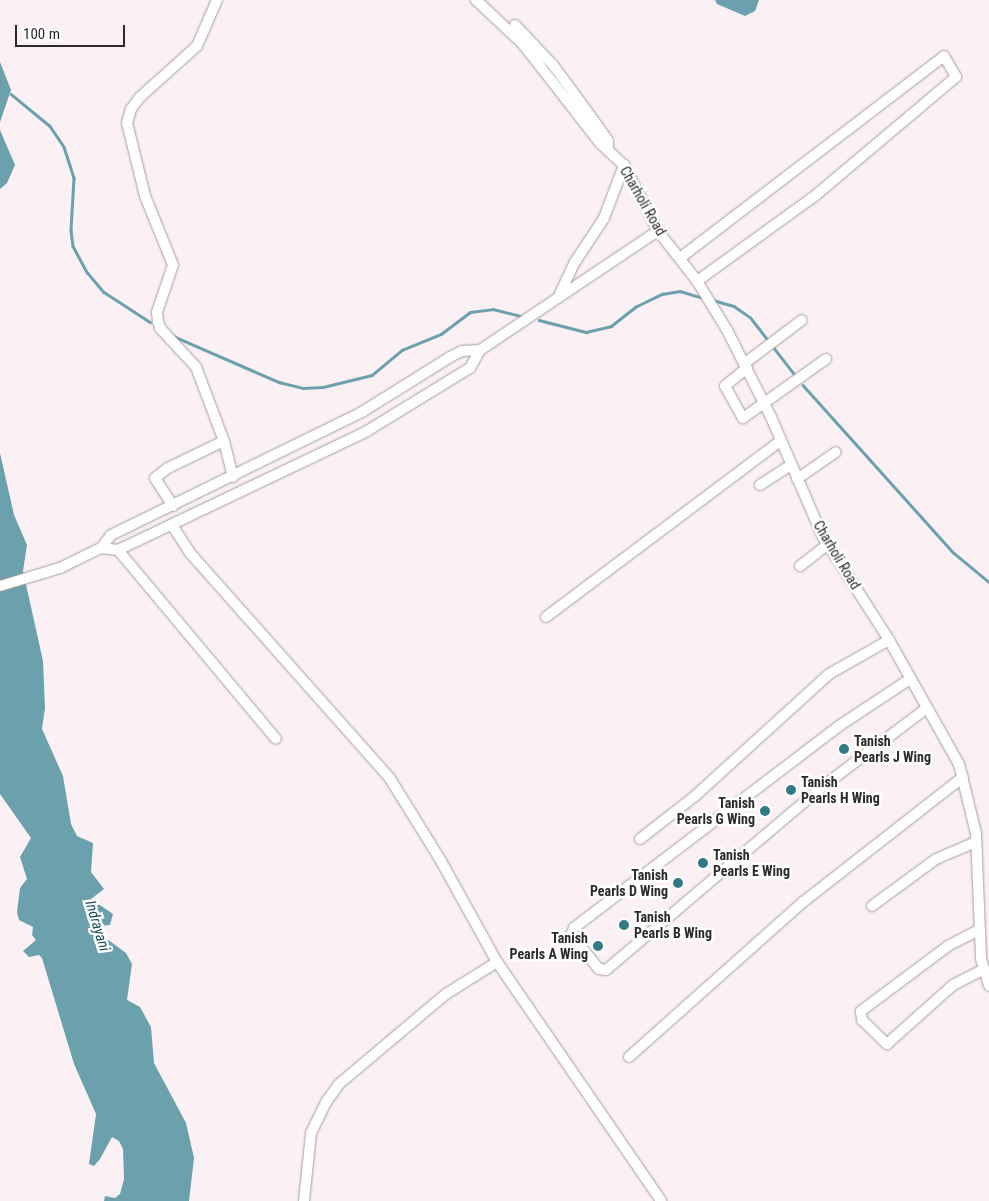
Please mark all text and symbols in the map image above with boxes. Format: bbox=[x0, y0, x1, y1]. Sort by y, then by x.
scale bar bbox=[18, 15, 128, 47]
text: 100 m bbox=[23, 25, 60, 43]
street label: Charholi Road bbox=[616, 163, 670, 239]
street label: Charholi Road bbox=[810, 518, 864, 592]
place label: Tanish Pearls J Wing bbox=[854, 733, 931, 766]
marker: Tanish Pearls J Wing bbox=[838, 743, 850, 755]
place label: Tanish Pearls H Wing bbox=[801, 774, 880, 806]
marker: Tanish Pearls H Wing bbox=[785, 784, 797, 796]
place label: Tanish Pearls G Wing bbox=[677, 795, 755, 828]
marker: Tanish Pearls G Wing bbox=[759, 805, 771, 817]
place label: Tanish Pearls E Wing bbox=[713, 847, 790, 880]
marker: Tanish Pearls E Wing bbox=[697, 857, 709, 869]
place label: Tanish Pearls D Wing bbox=[590, 867, 668, 900]
marker: Tanish Pearls D Wing bbox=[672, 877, 684, 889]
water label: Indrayani bbox=[81, 898, 113, 954]
place label: Tanish Pearls B Wing bbox=[634, 909, 712, 942]
marker: Tanish Pearls B Wing bbox=[618, 919, 630, 931]
place label: Tanish Pearls A Wing bbox=[510, 930, 588, 962]
marker: Tanish Pearls A Wing bbox=[592, 940, 604, 952]

